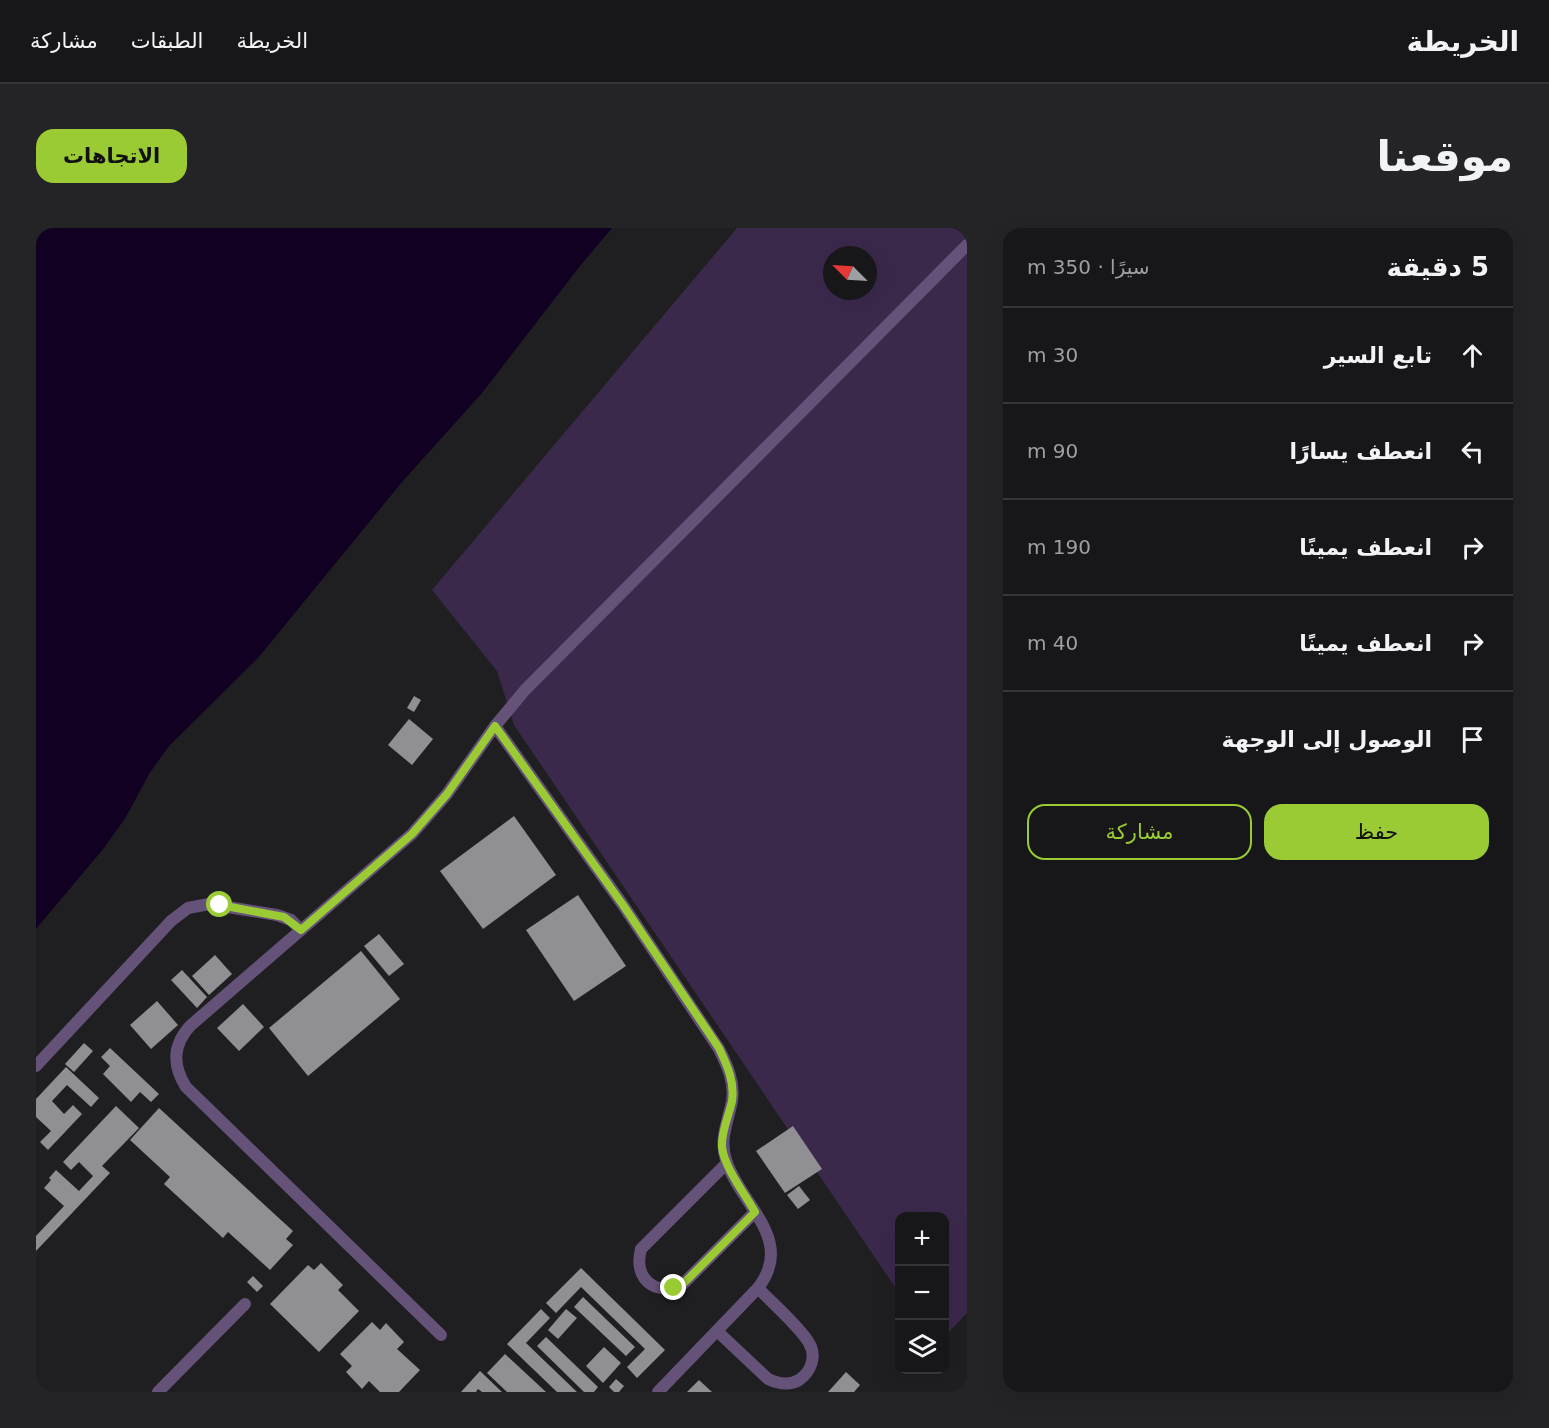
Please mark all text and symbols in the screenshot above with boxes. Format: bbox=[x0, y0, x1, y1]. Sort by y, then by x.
text: الخريطة bbox=[1407, 25, 1519, 58]
text: مشاركة bbox=[30, 29, 98, 53]
text: الطبقات bbox=[131, 29, 203, 53]
text: الخريطة bbox=[236, 29, 308, 53]
button: الاتجاهات bbox=[36, 129, 187, 183]
text: موقعنا bbox=[1377, 132, 1513, 181]
north arrow bbox=[823, 246, 877, 300]
text: 5 دقيقة bbox=[1386, 252, 1489, 282]
text: سيرًا · 350 m bbox=[1027, 255, 1150, 279]
icon: ahead bbox=[1456, 339, 1489, 372]
text: 30 m bbox=[1027, 343, 1078, 367]
text: تابع السير bbox=[1324, 343, 1432, 368]
icon: left bbox=[1456, 435, 1489, 468]
text: 90 m bbox=[1027, 439, 1078, 463]
text: انعطف يسارًا bbox=[1289, 439, 1432, 464]
icon: right bbox=[1456, 531, 1489, 564]
text: 190 m bbox=[1027, 535, 1091, 559]
text: انعطف يمينًا bbox=[1299, 535, 1432, 560]
icon: right bbox=[1456, 627, 1489, 660]
text: 40 m bbox=[1027, 631, 1078, 655]
text: انعطف يمينًا bbox=[1299, 631, 1432, 656]
icon: arrive bbox=[1456, 723, 1489, 756]
text: الوصول إلى الوجهة bbox=[1222, 727, 1432, 752]
button: مشاركة bbox=[1027, 804, 1252, 860]
button: حفظ bbox=[1264, 804, 1489, 860]
route start bbox=[206, 891, 232, 917]
map controls bbox=[895, 1212, 949, 1374]
button: + bbox=[895, 1212, 949, 1266]
button: − bbox=[895, 1266, 949, 1320]
route end bbox=[660, 1274, 686, 1300]
button: layers bbox=[895, 1320, 949, 1374]

